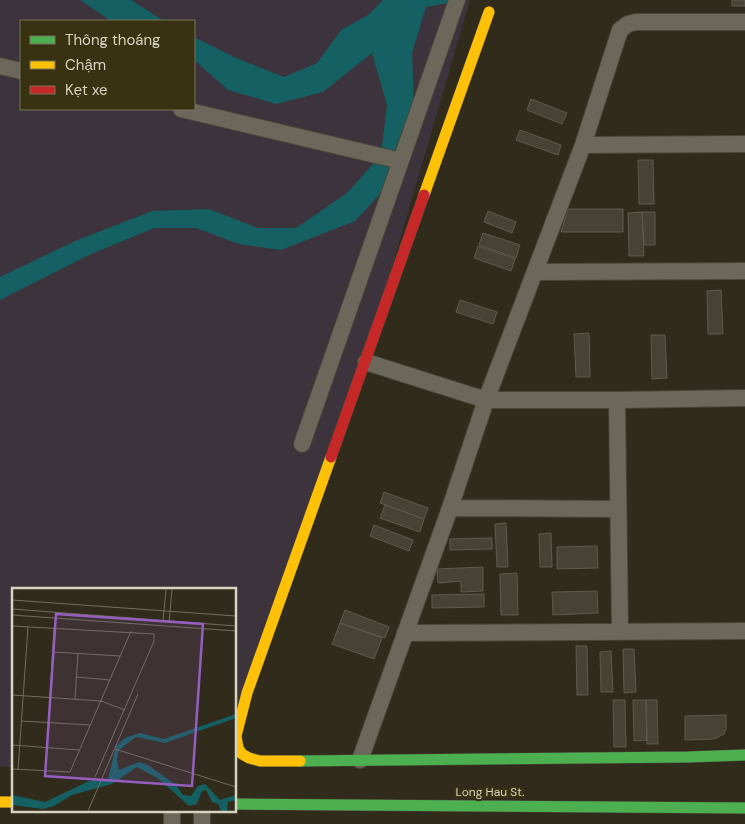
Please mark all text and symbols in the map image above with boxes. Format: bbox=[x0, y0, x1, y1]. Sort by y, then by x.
legend bbox=[20, 20, 195, 110]
text: Thông thoáng bbox=[65, 30, 160, 50]
text: Chậm bbox=[65, 55, 106, 75]
text: Kẹt xe bbox=[65, 80, 108, 100]
inset map bbox=[12, 588, 236, 812]
street label: Long Hau St. bbox=[456, 784, 524, 800]

